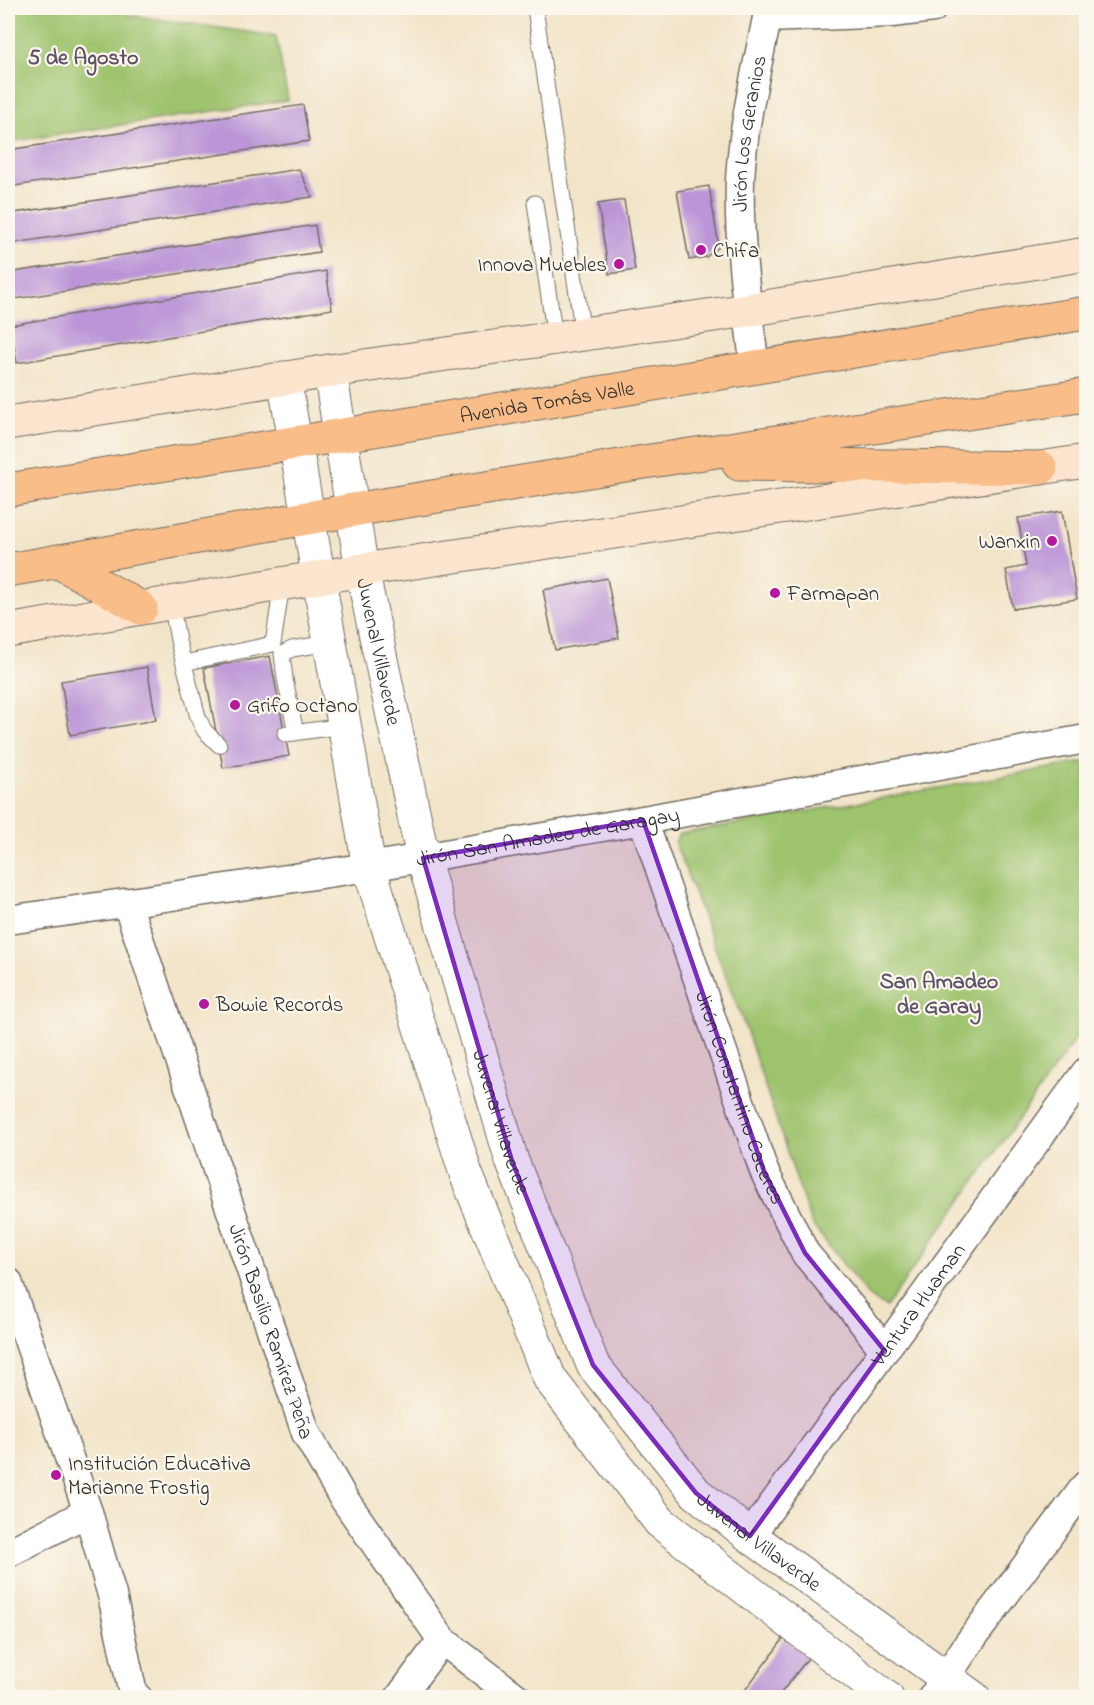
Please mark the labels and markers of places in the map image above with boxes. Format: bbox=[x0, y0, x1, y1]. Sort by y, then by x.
place label: Chifa bbox=[713, 237, 759, 267]
marker: Chifa bbox=[694, 243, 708, 257]
place label: Innova Muebles bbox=[478, 251, 607, 281]
marker: Innova Muebles bbox=[612, 257, 626, 271]
place label: Wanxin bbox=[978, 528, 1040, 558]
marker: Wanxin bbox=[1045, 534, 1059, 548]
place label: Farmapan bbox=[786, 580, 879, 610]
marker: Farmapan bbox=[768, 586, 782, 600]
place label: Grifo Octano bbox=[247, 692, 358, 722]
marker: Grifo Octano bbox=[228, 698, 242, 712]
place label: Bowie Records bbox=[215, 991, 344, 1021]
marker: Bowie Records bbox=[197, 997, 211, 1011]
place label: Institución Educativa Marianne Frostig bbox=[68, 1450, 251, 1506]
marker: Institución Educativa Marianne Frostig bbox=[49, 1468, 63, 1482]

